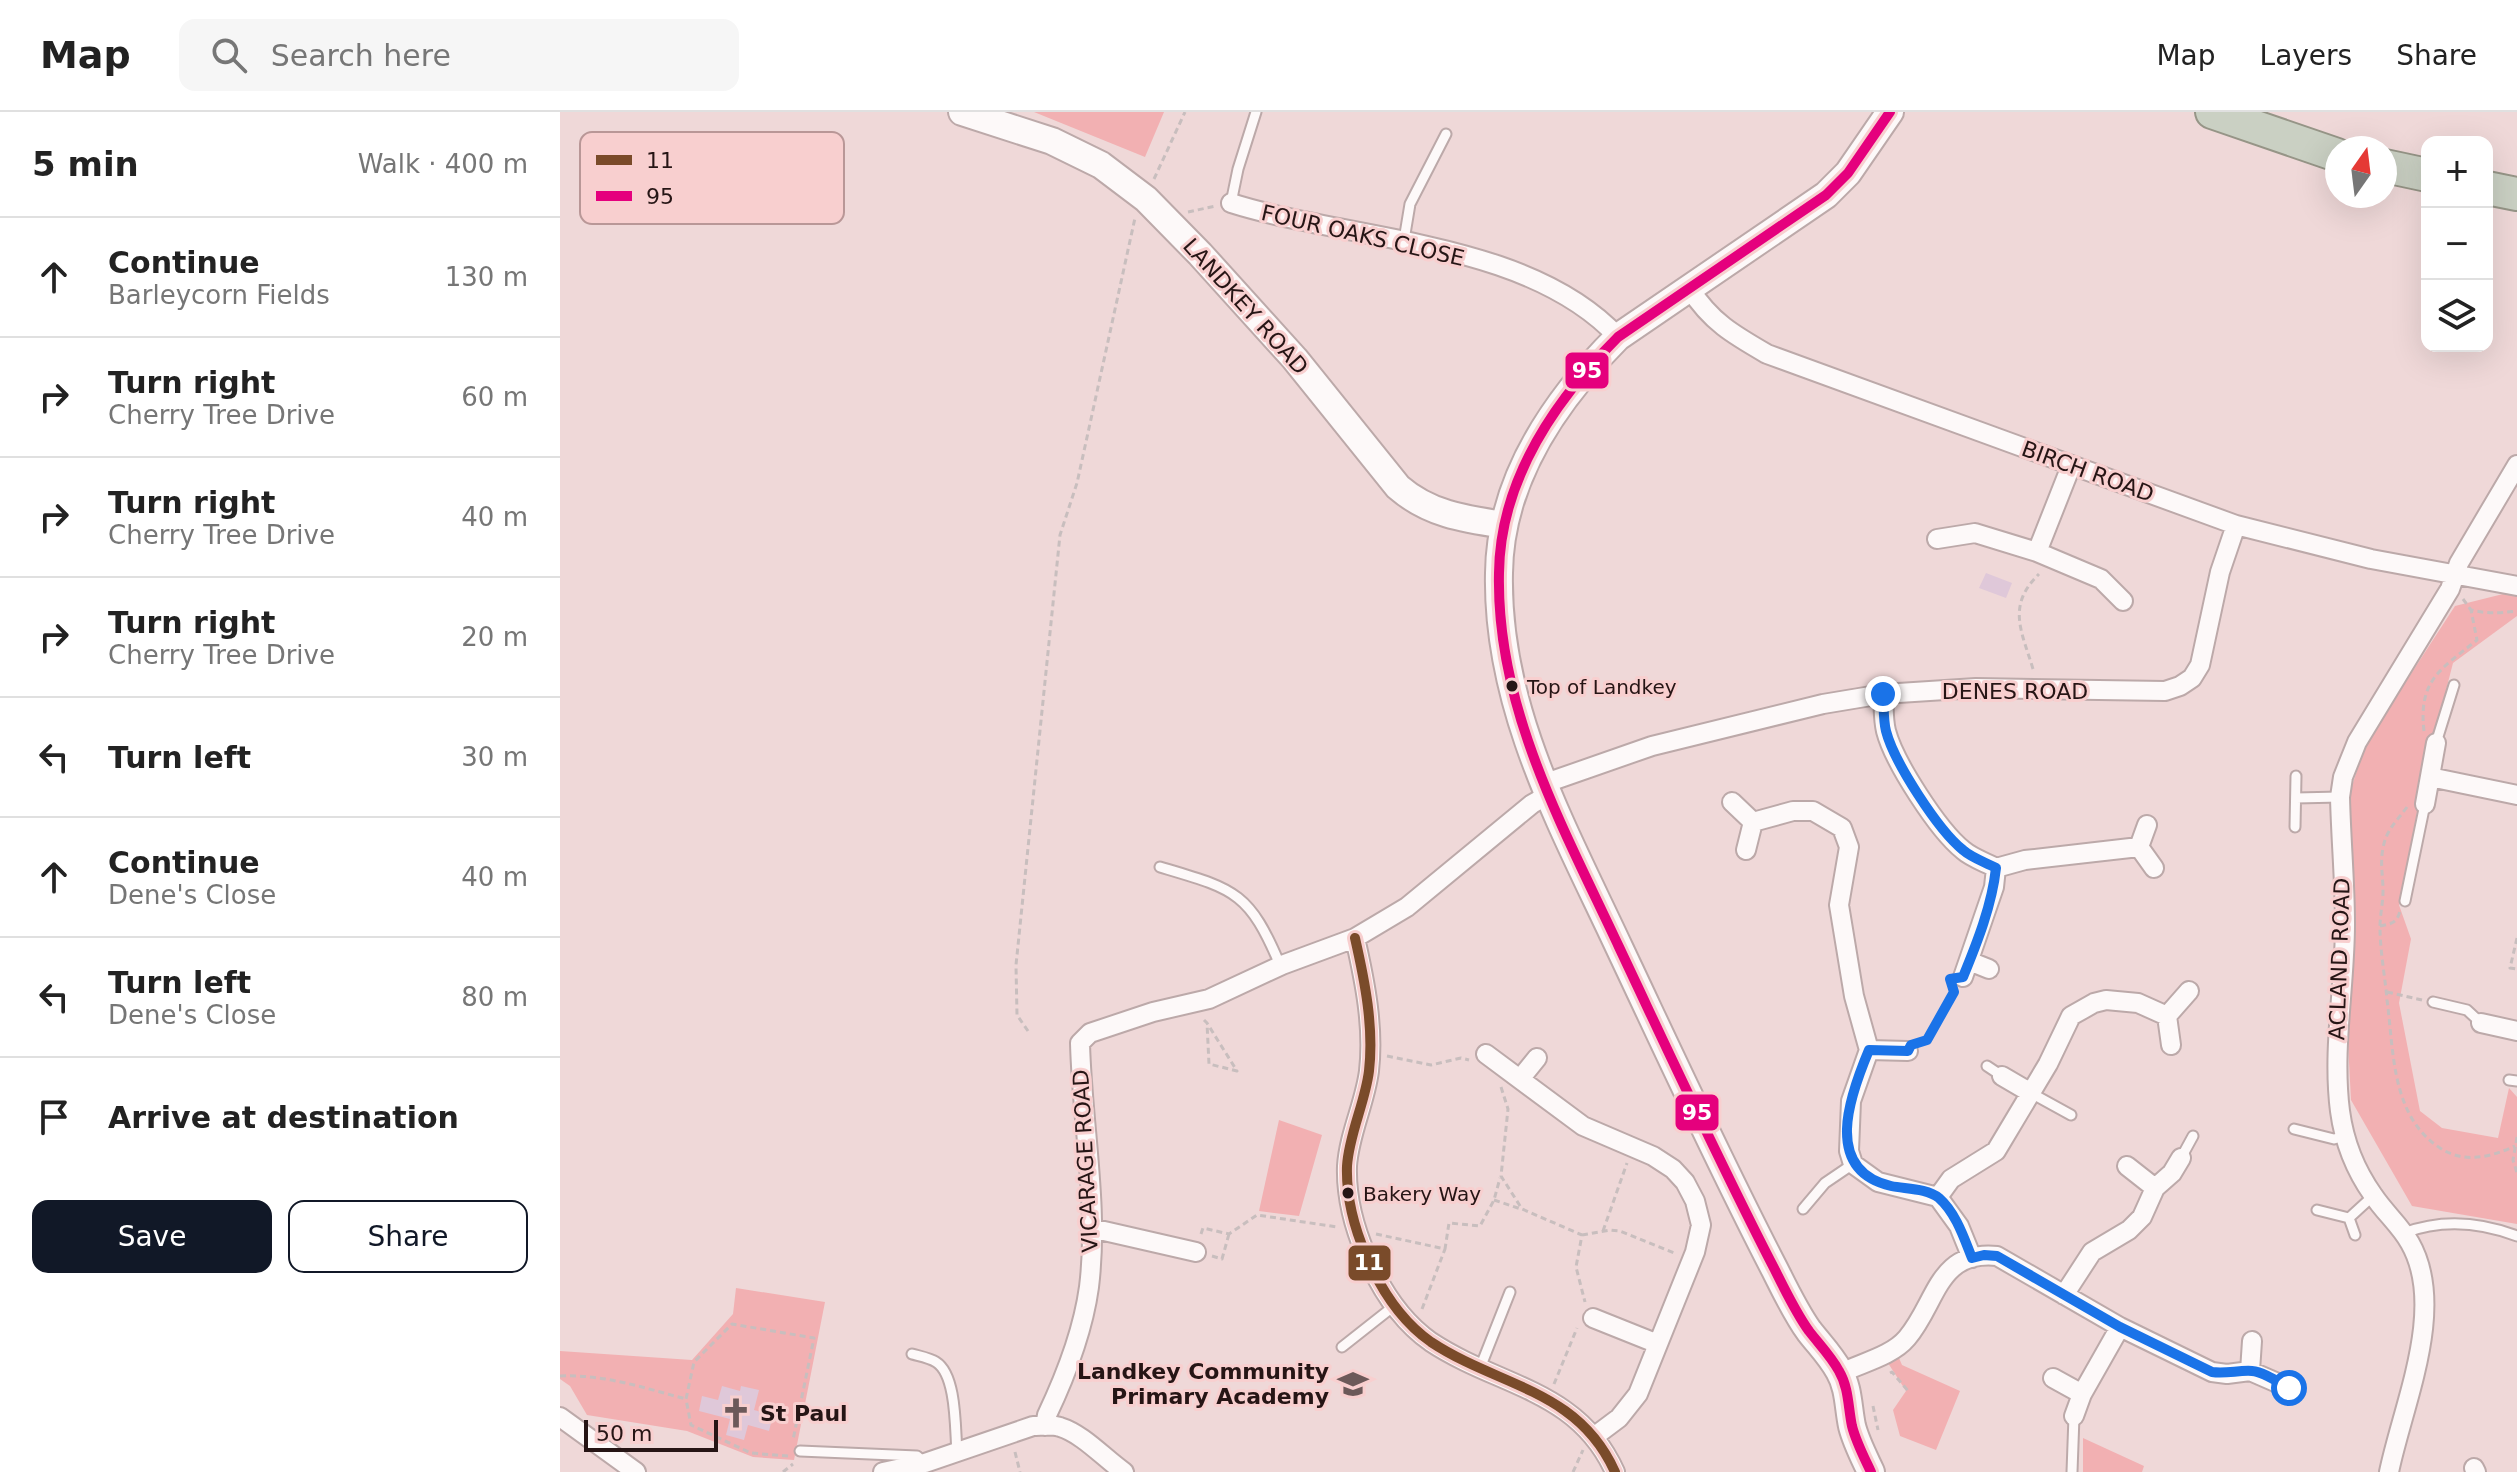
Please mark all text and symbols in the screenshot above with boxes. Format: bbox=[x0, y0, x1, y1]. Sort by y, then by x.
search box bbox=[179, 19, 739, 91]
text: Map bbox=[40, 33, 131, 77]
icon: search bbox=[207, 33, 251, 77]
text: Search here bbox=[271, 38, 451, 73]
text: Map bbox=[2156, 39, 2216, 72]
text: Layers bbox=[2260, 39, 2352, 72]
text: Share bbox=[2396, 39, 2477, 72]
legend bbox=[580, 132, 844, 224]
north arrow bbox=[2325, 136, 2397, 208]
map controls bbox=[2421, 136, 2493, 352]
button: + bbox=[2421, 136, 2493, 208]
text: 5 min bbox=[32, 144, 139, 184]
text: 11 bbox=[646, 148, 674, 173]
text: Walk · 400 m bbox=[358, 149, 528, 179]
text: 95 bbox=[646, 184, 674, 209]
street label: FOUR OAKS CLOSE bbox=[1259, 200, 1467, 271]
button: − bbox=[2421, 208, 2493, 280]
street label: LANDKEY ROAD bbox=[1178, 233, 1313, 379]
text: Continue bbox=[108, 245, 260, 280]
icon: ahead bbox=[32, 255, 76, 299]
text: 130 m bbox=[445, 262, 528, 292]
text: Barleycorn Fields bbox=[108, 280, 330, 310]
button: layers bbox=[2421, 280, 2493, 352]
line badge: 95 bbox=[1564, 351, 1610, 390]
text: 95 bbox=[1572, 358, 1602, 383]
text: Turn right bbox=[108, 365, 275, 400]
icon: right bbox=[32, 375, 76, 419]
text: 60 m bbox=[461, 382, 528, 412]
text: Cherry Tree Drive bbox=[108, 400, 335, 430]
street label: BIRCH ROAD bbox=[2018, 436, 2157, 507]
text: Turn right bbox=[108, 485, 275, 520]
icon: right bbox=[32, 495, 76, 539]
text: 40 m bbox=[461, 502, 528, 532]
text: Cherry Tree Drive bbox=[108, 520, 335, 550]
text: Turn right bbox=[108, 605, 275, 640]
icon: right bbox=[32, 615, 76, 659]
text: 20 m bbox=[461, 622, 528, 652]
text: Cherry Tree Drive bbox=[108, 640, 335, 670]
place label: Top of Landkey bbox=[1526, 675, 1677, 699]
route end bbox=[1865, 676, 1901, 712]
marker: Top of Landkey bbox=[1504, 678, 1520, 694]
street label: DENES ROAD bbox=[1942, 679, 2088, 704]
icon: left bbox=[32, 735, 76, 779]
text: Turn left bbox=[108, 740, 251, 775]
text: 30 m bbox=[461, 742, 528, 772]
text: Continue bbox=[108, 845, 260, 880]
icon: ahead bbox=[32, 855, 76, 899]
text: 40 m bbox=[461, 862, 528, 892]
street label: ACLAND ROAD bbox=[2324, 877, 2355, 1041]
text: Dene's Close bbox=[108, 880, 276, 910]
text: Turn left bbox=[108, 965, 251, 1000]
icon: left bbox=[32, 975, 76, 1019]
text: 80 m bbox=[461, 982, 528, 1012]
text: Dene's Close bbox=[108, 1000, 276, 1030]
street label: VICARAGE ROAD bbox=[1068, 1069, 1103, 1253]
line badge: 95 bbox=[1674, 1093, 1720, 1132]
icon: arrive bbox=[32, 1095, 76, 1139]
text: Arrive at destination bbox=[108, 1100, 459, 1135]
text: 95 bbox=[1682, 1100, 1712, 1125]
place label: Bakery Way bbox=[1363, 1182, 1481, 1206]
marker: Bakery Way bbox=[1340, 1185, 1356, 1201]
button: Save bbox=[32, 1200, 272, 1273]
button: Share bbox=[288, 1200, 528, 1273]
line badge: 11 bbox=[1347, 1244, 1392, 1282]
text: 11 bbox=[1354, 1250, 1384, 1275]
place label: Landkey Community Primary Academy bbox=[1077, 1359, 1329, 1409]
school or university icon: Landkey Community Primary Academy bbox=[1336, 1367, 1370, 1401]
route start bbox=[2271, 1370, 2307, 1406]
church icon: St Paul bbox=[719, 1396, 753, 1430]
place label: St Paul bbox=[760, 1401, 848, 1426]
scale bar bbox=[584, 1416, 718, 1452]
text: 50 m bbox=[596, 1421, 652, 1446]

